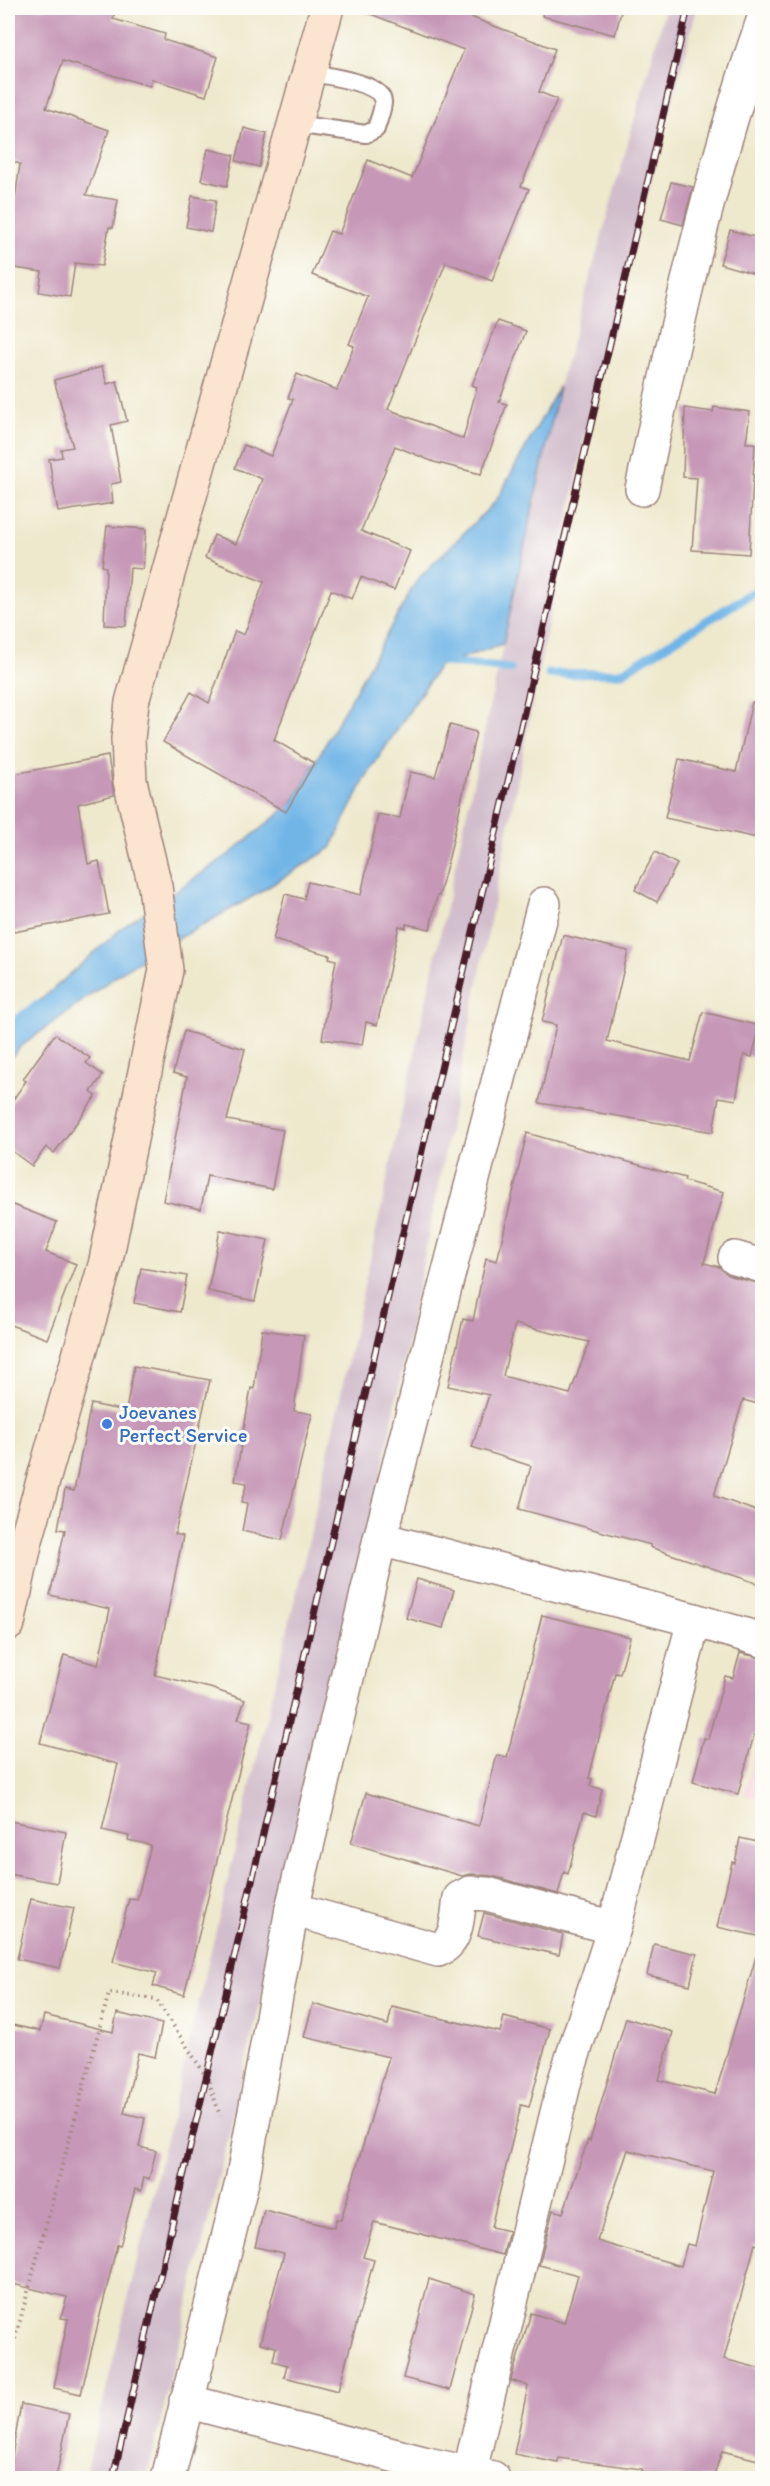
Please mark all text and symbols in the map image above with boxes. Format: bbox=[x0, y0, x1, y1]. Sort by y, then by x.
place label: Joevanes Perfect Service bbox=[119, 1400, 247, 1447]
marker: Joevanes Perfect Service bbox=[100, 1417, 114, 1431]

